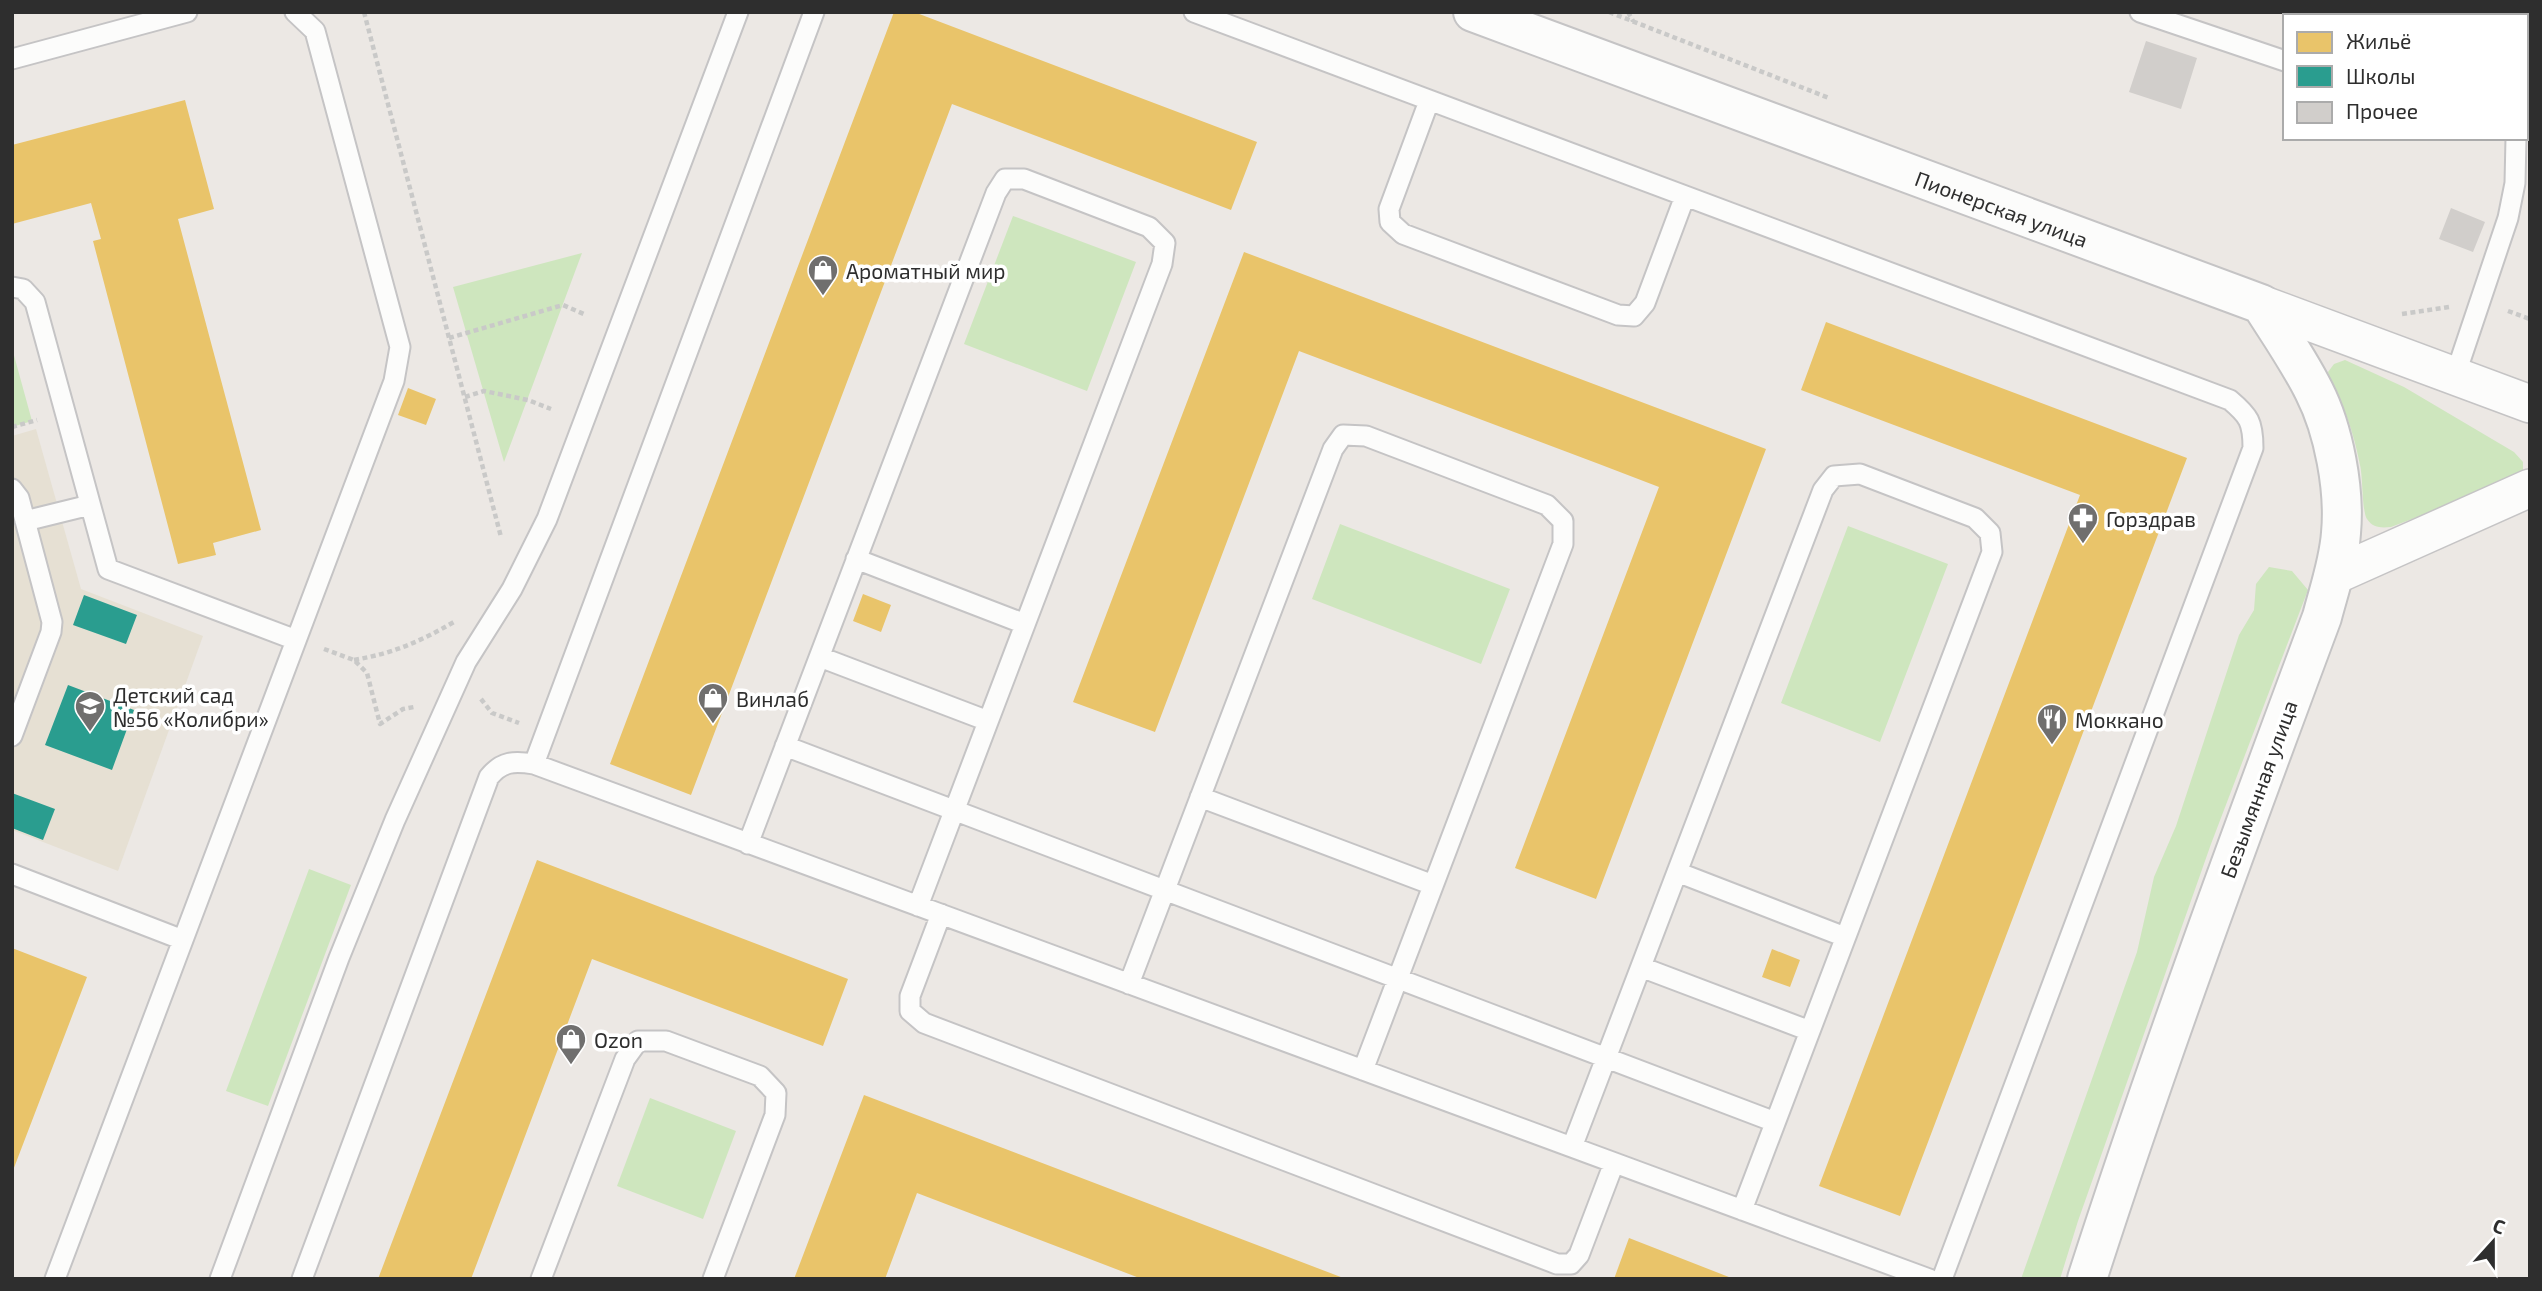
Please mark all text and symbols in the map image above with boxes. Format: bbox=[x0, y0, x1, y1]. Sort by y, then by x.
legend bbox=[2283, 14, 2528, 140]
text: Жильё bbox=[2346, 28, 2411, 53]
text: Школы bbox=[2346, 63, 2415, 88]
text: Прочее bbox=[2346, 98, 2418, 123]
street label: Пионерская улица bbox=[1912, 165, 2092, 251]
shop icon: Ароматный мир bbox=[806, 253, 840, 297]
place label: Ароматный мир bbox=[846, 258, 1006, 283]
pharmacy icon: Горздрав bbox=[2066, 501, 2100, 545]
place label: Горздрав bbox=[2106, 506, 2196, 531]
shop icon: Винлаб bbox=[696, 681, 730, 725]
place label: Детский сад №56 «Колибри» bbox=[113, 682, 269, 731]
place label: Винлаб bbox=[736, 686, 809, 711]
school or university icon: Детский сад №56 «Колибри» bbox=[73, 689, 107, 733]
street label: Безымянная улица bbox=[2214, 697, 2303, 882]
restaurant icon: Моккано bbox=[2035, 702, 2069, 746]
place label: Моккано bbox=[2075, 707, 2164, 732]
shop icon: Ozon bbox=[554, 1022, 588, 1066]
place label: Ozon bbox=[594, 1027, 643, 1052]
north arrow bbox=[2458, 1207, 2528, 1277]
text: С bbox=[2490, 1213, 2509, 1238]

